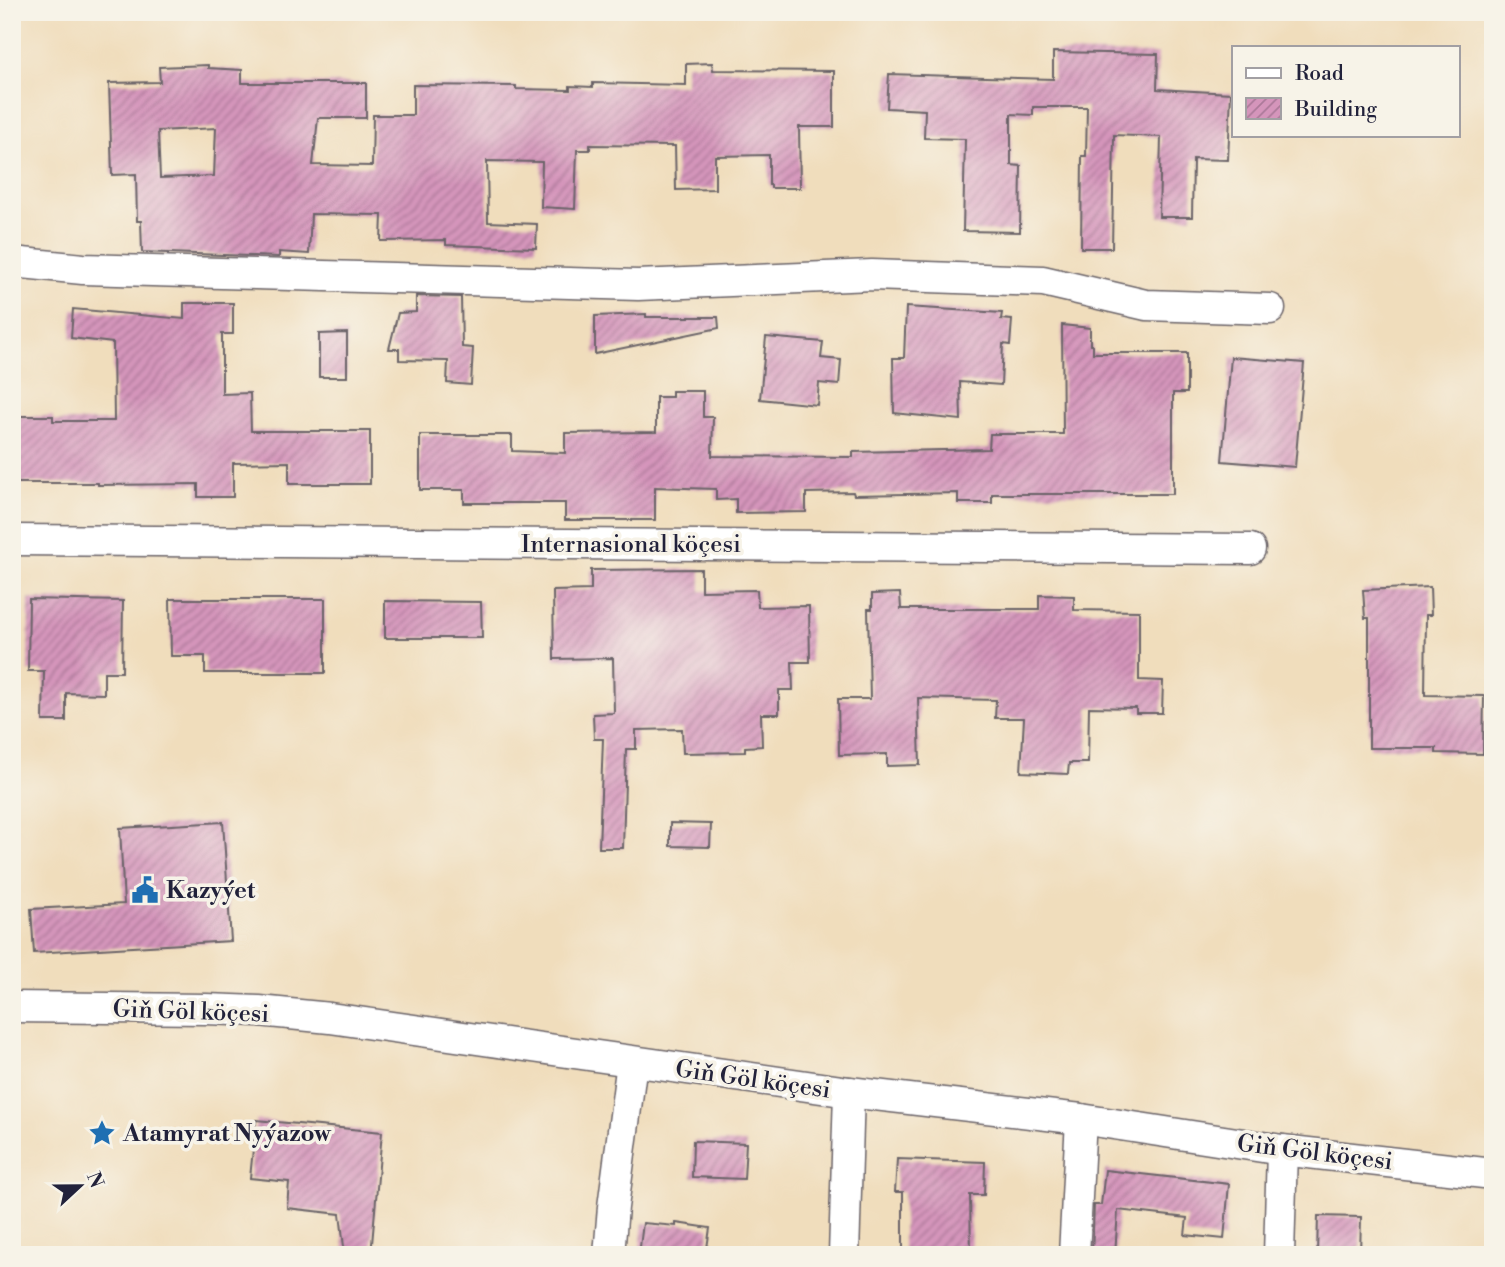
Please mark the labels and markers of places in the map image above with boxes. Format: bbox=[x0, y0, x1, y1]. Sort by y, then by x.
public building icon: Kazyýet bbox=[130, 875, 160, 905]
place label: Kazyýet bbox=[166, 876, 256, 906]
place icon: Atamyrat Nyýazow bbox=[87, 1118, 117, 1148]
place label: Atamyrat Nyýazow bbox=[122, 1119, 332, 1149]

